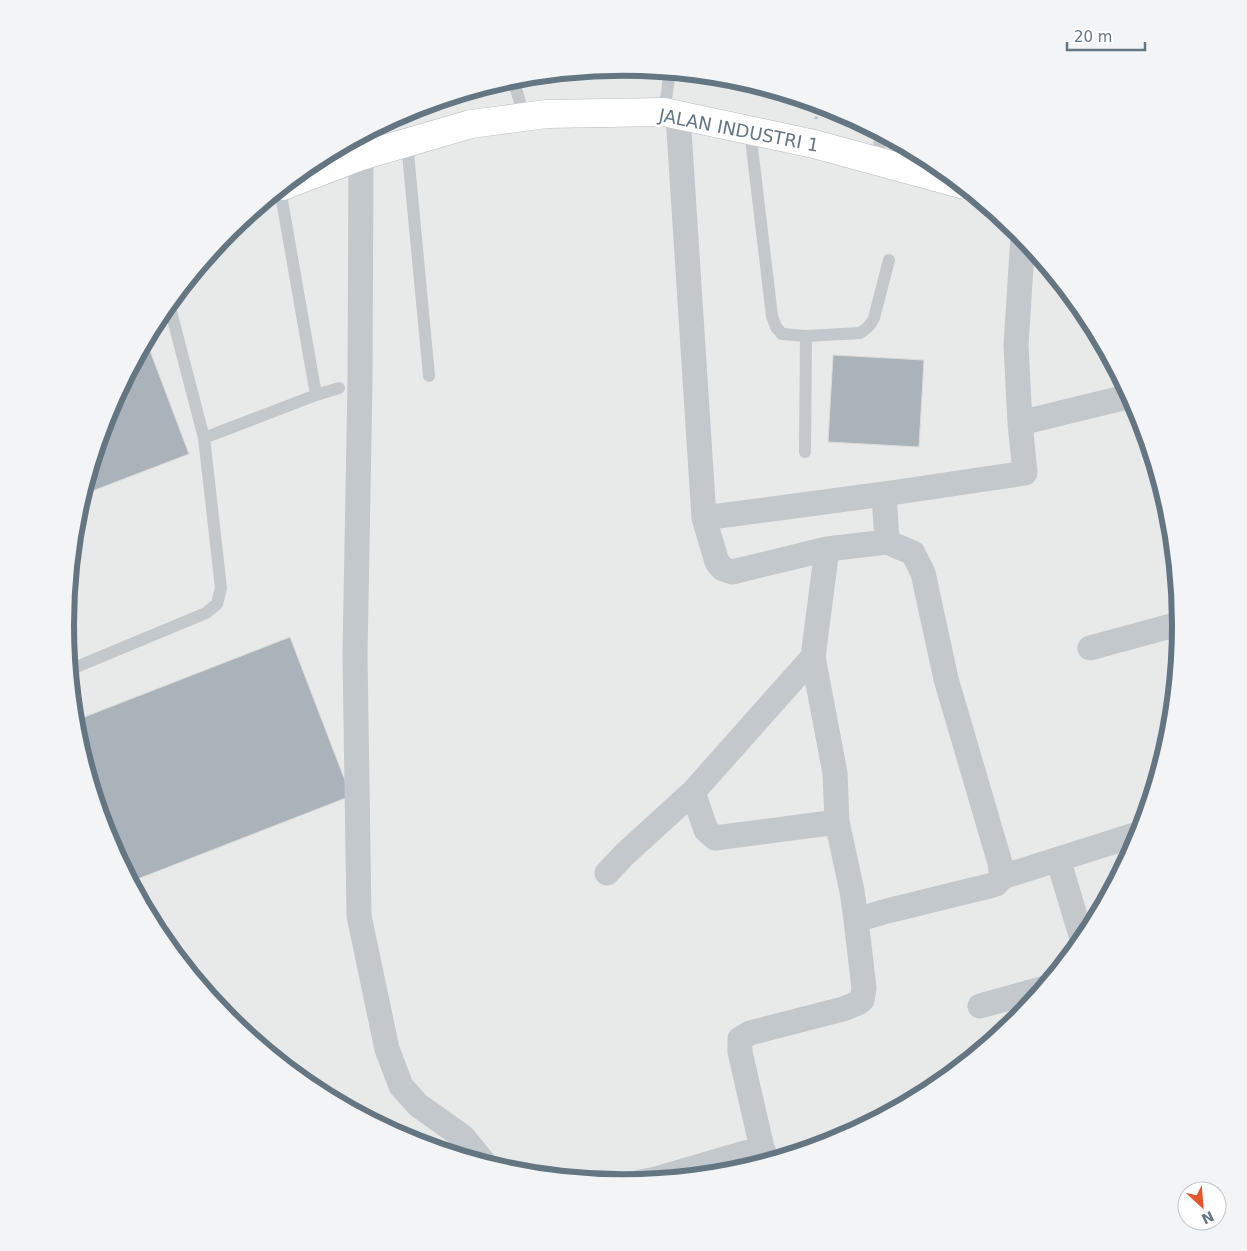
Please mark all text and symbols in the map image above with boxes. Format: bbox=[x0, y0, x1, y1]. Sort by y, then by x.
scale bar bbox=[1067, 20, 1144, 52]
text: 20 m bbox=[1074, 28, 1112, 46]
street label: JALAN INDUSTRI 1 bbox=[656, 104, 821, 156]
north arrow bbox=[1177, 1181, 1227, 1231]
text: N bbox=[1199, 1208, 1216, 1227]

